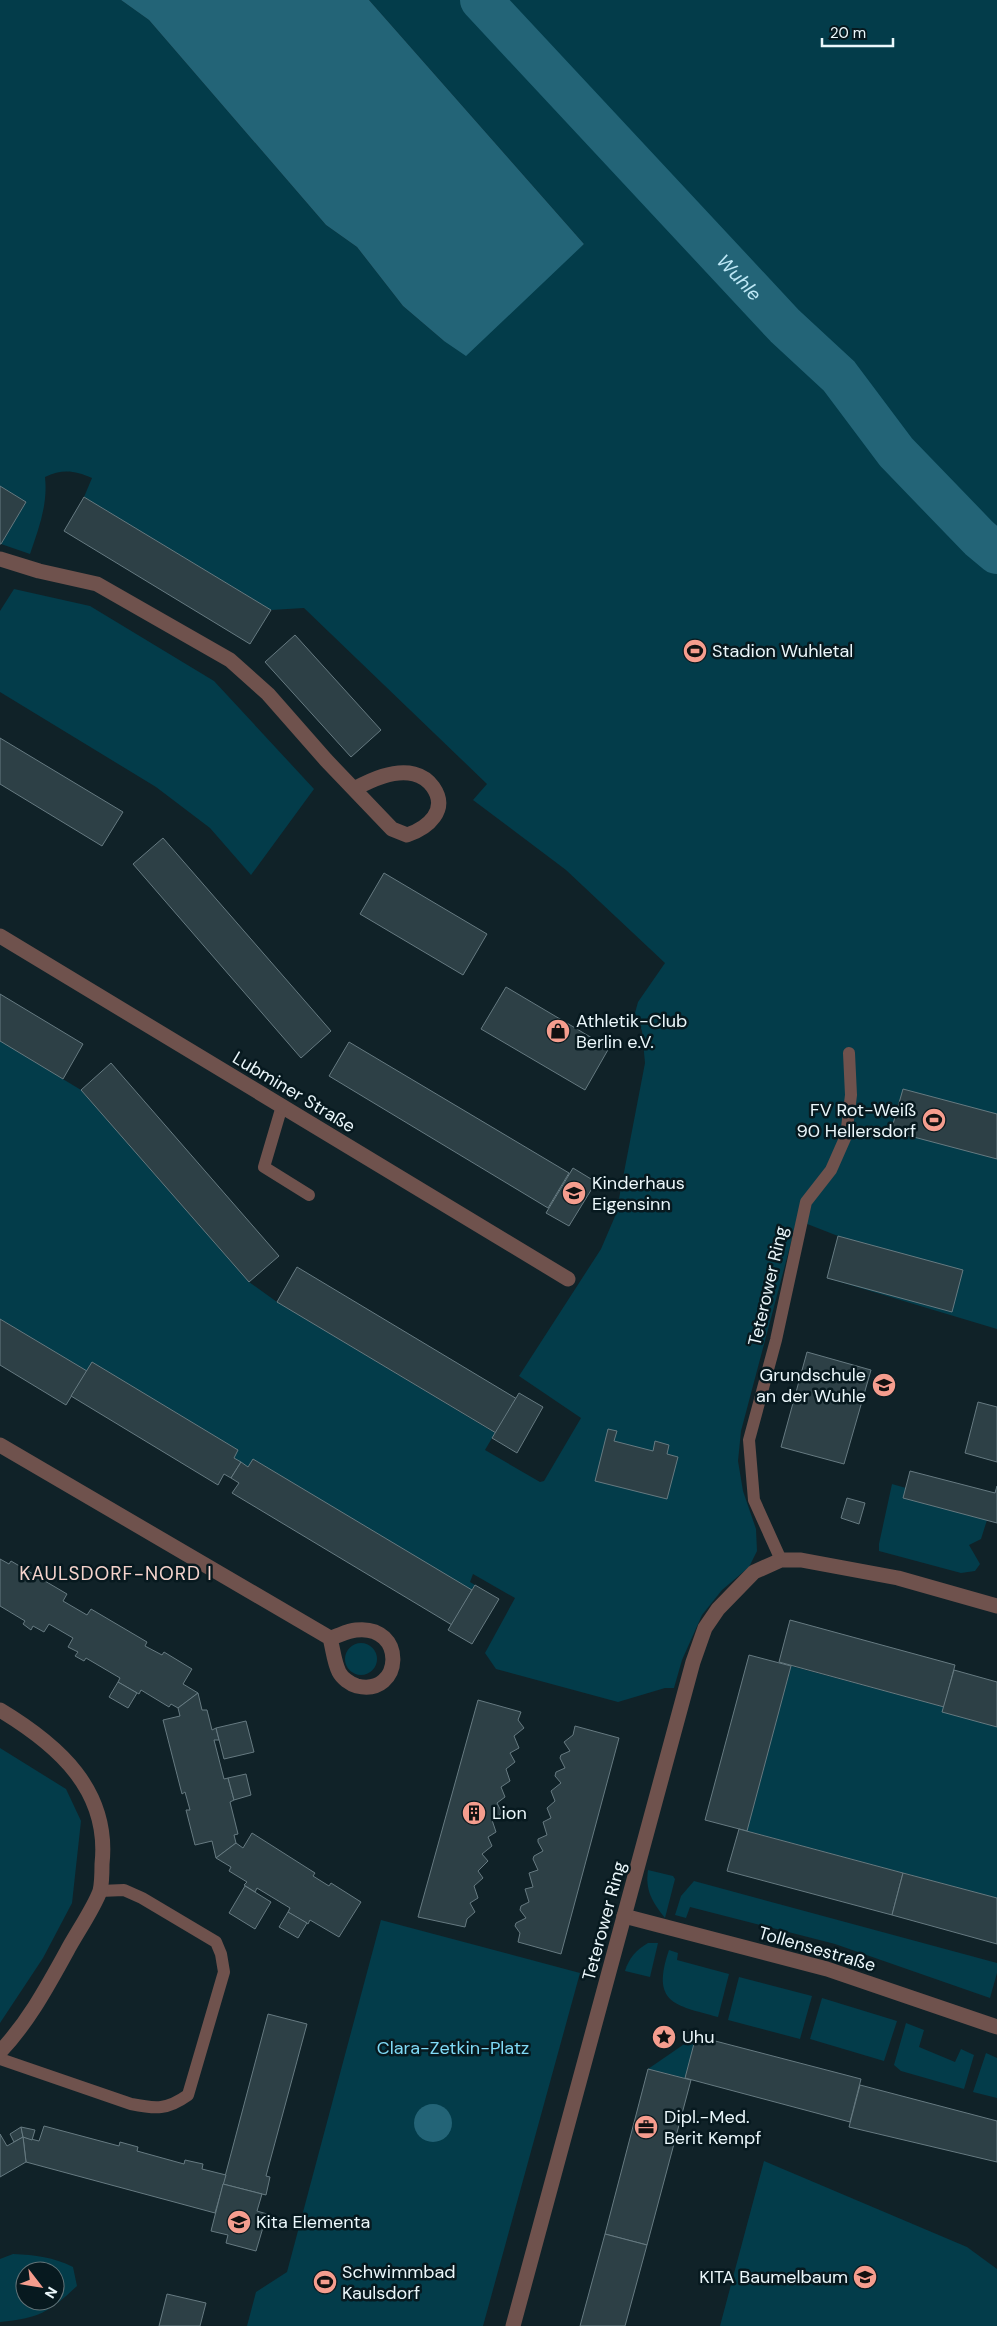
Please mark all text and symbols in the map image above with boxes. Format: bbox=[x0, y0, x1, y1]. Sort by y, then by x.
scale bar bbox=[822, 15, 893, 47]
text: 20 m bbox=[830, 23, 866, 43]
water label: Wuhle bbox=[711, 249, 767, 306]
sports icon: Stadion Wuhletal bbox=[682, 638, 708, 664]
place label: Stadion Wuhletal bbox=[712, 639, 853, 663]
place label: Athletik-Club Berlin e.V. bbox=[576, 1009, 687, 1054]
shop icon: Athletik-Club Berlin e.V. bbox=[545, 1018, 571, 1044]
street label: Lubminer Straße bbox=[228, 1046, 360, 1138]
place label: FV Rot-Weiß 90 Hellersdorf bbox=[796, 1098, 916, 1143]
sports icon: FV Rot-Weiß 90 Hellersdorf bbox=[921, 1107, 947, 1133]
place label: Kinderhaus Eigensinn bbox=[592, 1171, 685, 1216]
school or university icon: Kinderhaus Eigensinn bbox=[561, 1180, 587, 1206]
street label: Teterower Ring bbox=[743, 1224, 793, 1348]
place label: Grundschule an der Wuhle bbox=[756, 1363, 866, 1408]
school or university icon: Grundschule an der Wuhle bbox=[871, 1372, 897, 1398]
district label: KAULSDORF-NORD I bbox=[19, 1561, 213, 1586]
building icon: Lion bbox=[461, 1800, 487, 1826]
place label: Lion bbox=[492, 1801, 527, 1825]
street label: Teterower Ring bbox=[577, 1859, 631, 1983]
street label: Tollensestraße bbox=[756, 1921, 878, 1977]
place icon: Uhu bbox=[651, 2024, 677, 2050]
place label: Uhu bbox=[682, 2025, 714, 2049]
park label: Clara-Zetkin-Platz bbox=[377, 2036, 529, 2060]
place label: Dipl.-Med. Berit Kempf bbox=[664, 2105, 761, 2150]
office icon: Dipl.-Med. Berit Kempf bbox=[633, 2114, 659, 2140]
school or university icon: Kita Elementa bbox=[226, 2209, 252, 2235]
place label: Kita Elementa bbox=[256, 2210, 370, 2234]
place label: Schwimmbad Kaulsdorf bbox=[342, 2260, 456, 2305]
north arrow bbox=[15, 2261, 65, 2311]
school or university icon: KITA Baumelbaum bbox=[852, 2264, 878, 2290]
place label: KITA Baumelbaum bbox=[699, 2265, 848, 2289]
sports icon: Schwimmbad Kaulsdorf bbox=[312, 2269, 338, 2295]
text: N bbox=[41, 2284, 61, 2302]

